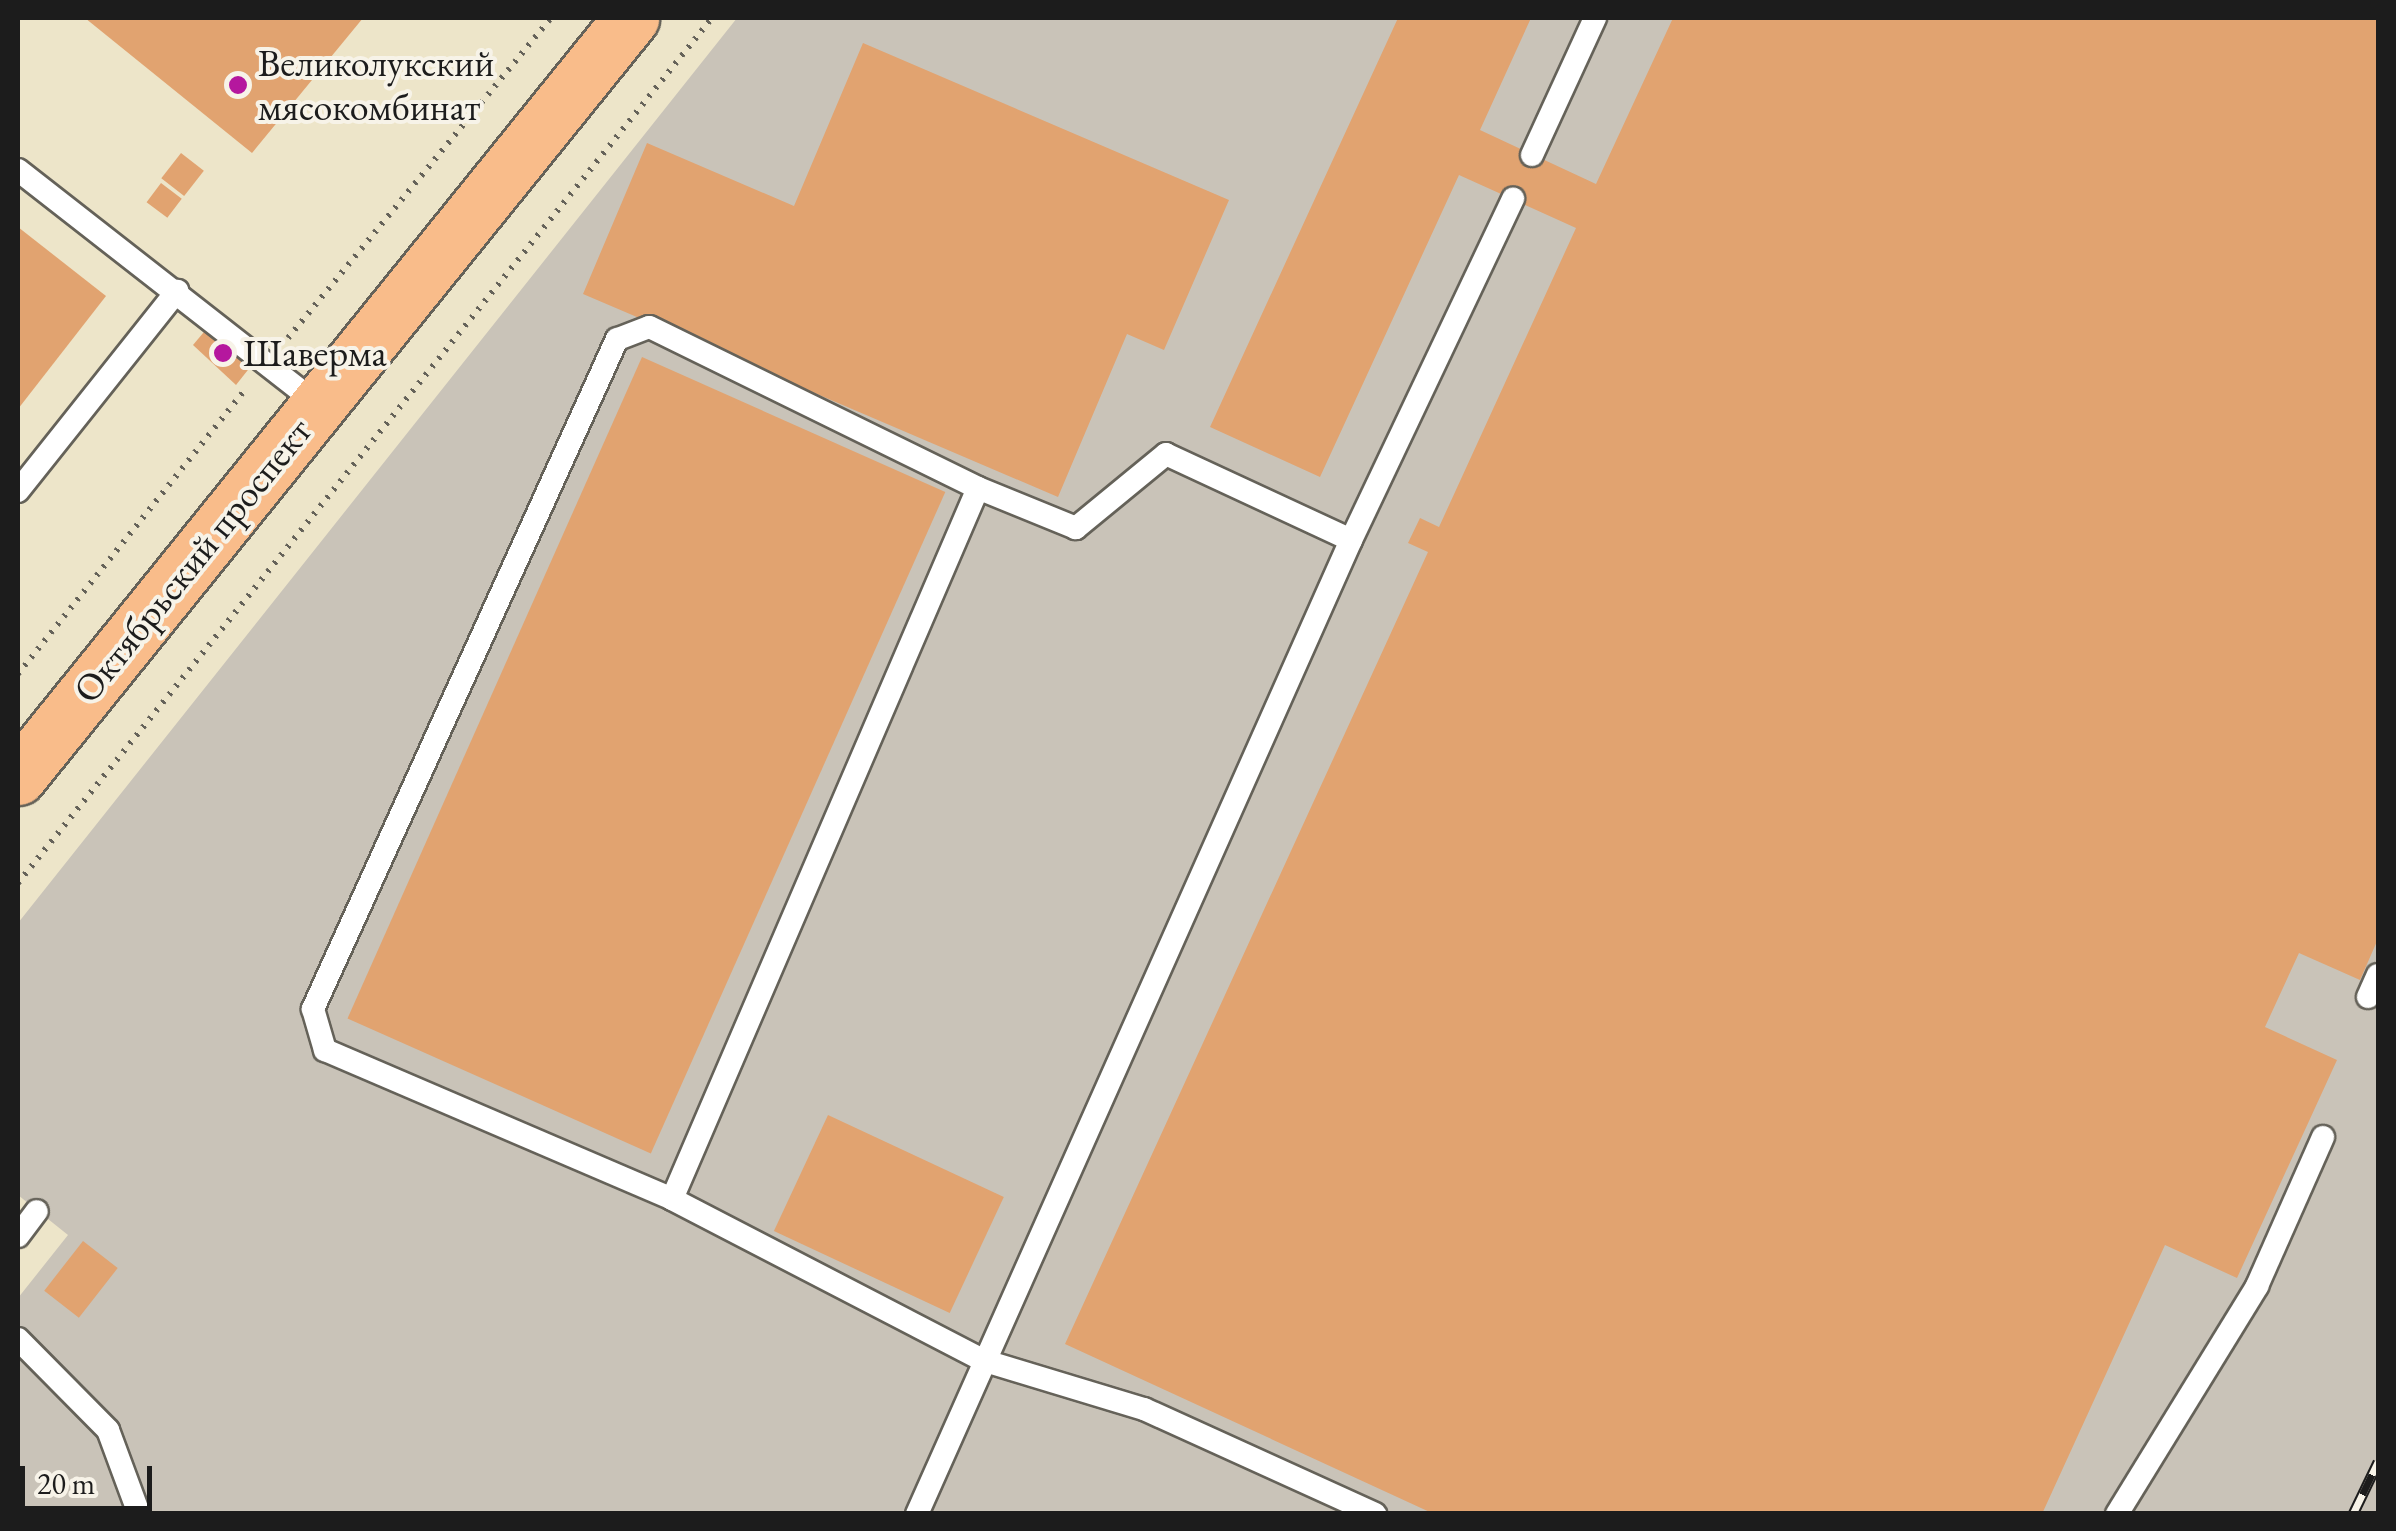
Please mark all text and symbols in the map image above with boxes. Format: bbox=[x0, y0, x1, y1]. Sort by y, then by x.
place label: Великолукский мясокомбинат bbox=[258, 40, 494, 130]
marker: Великолукский мясокомбинат bbox=[227, 74, 249, 96]
place label: Шаверма bbox=[243, 330, 387, 376]
marker: Шаверма bbox=[212, 342, 234, 364]
street label: Октябрьский проспект bbox=[63, 409, 321, 711]
scale bar bbox=[25, 1446, 158, 1508]
text: 20 m bbox=[37, 1464, 95, 1503]

